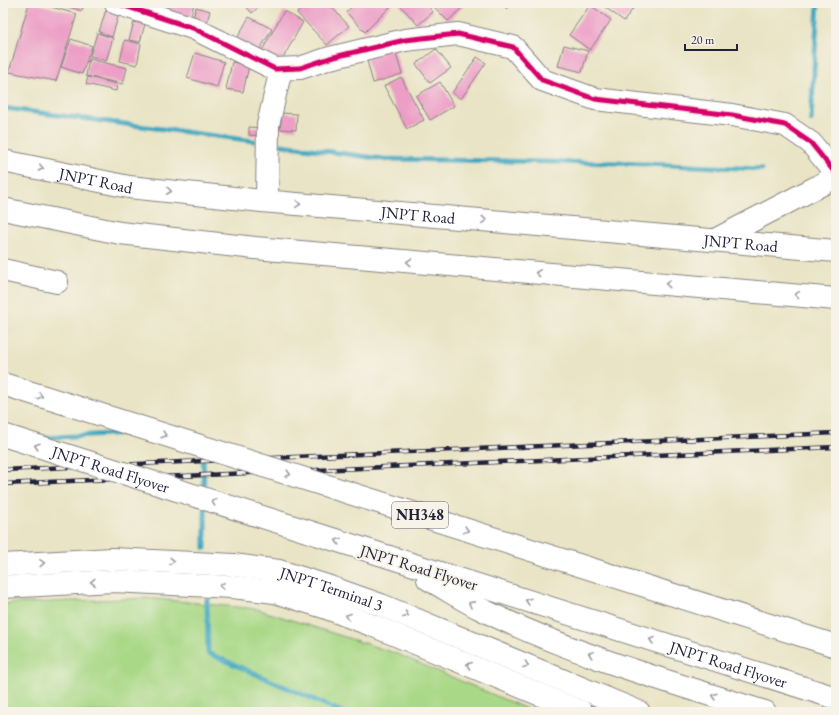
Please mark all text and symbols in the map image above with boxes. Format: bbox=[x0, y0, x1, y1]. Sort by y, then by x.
scale bar bbox=[685, 26, 737, 52]
text: 20 m bbox=[691, 32, 715, 48]
street label: JNPT Road bbox=[55, 162, 135, 199]
one-way arrow bbox=[38, 164, 44, 172]
one-way arrow bbox=[166, 186, 172, 195]
one-way arrow bbox=[295, 199, 301, 208]
street label: JNPT Road bbox=[378, 201, 457, 229]
one-way arrow bbox=[481, 216, 487, 225]
street label: JNPT Road bbox=[701, 229, 780, 257]
one-way arrow bbox=[406, 257, 412, 266]
one-way arrow bbox=[535, 268, 541, 277]
one-way arrow bbox=[665, 280, 671, 289]
one-way arrow bbox=[794, 291, 800, 300]
one-way arrow bbox=[37, 391, 44, 400]
one-way arrow bbox=[161, 430, 168, 439]
street label: JNPT Road Flyover bbox=[47, 441, 173, 498]
one-way arrow bbox=[33, 442, 40, 451]
one-way arrow bbox=[285, 469, 292, 478]
one-way arrow bbox=[211, 498, 218, 507]
road number: NH348 bbox=[392, 502, 448, 528]
one-way arrow bbox=[462, 525, 469, 534]
one-way arrow bbox=[335, 537, 342, 546]
street label: JNPT Road Flyover bbox=[355, 539, 481, 596]
one-way arrow bbox=[169, 557, 175, 565]
one-way arrow bbox=[39, 558, 45, 567]
street label: JNPT Terminal 3 bbox=[275, 561, 386, 616]
one-way arrow bbox=[90, 577, 96, 586]
one-way arrow bbox=[219, 582, 225, 591]
one-way arrow bbox=[525, 597, 532, 606]
one-way arrow bbox=[468, 601, 476, 608]
one-way arrow bbox=[402, 611, 409, 619]
one-way arrow bbox=[345, 613, 352, 621]
one-way arrow bbox=[649, 636, 656, 645]
street label: JNPT Road Flyover bbox=[665, 636, 790, 693]
one-way arrow bbox=[588, 651, 595, 659]
one-way arrow bbox=[521, 660, 529, 668]
one-way arrow bbox=[465, 662, 473, 670]
one-way arrow bbox=[711, 692, 718, 701]

